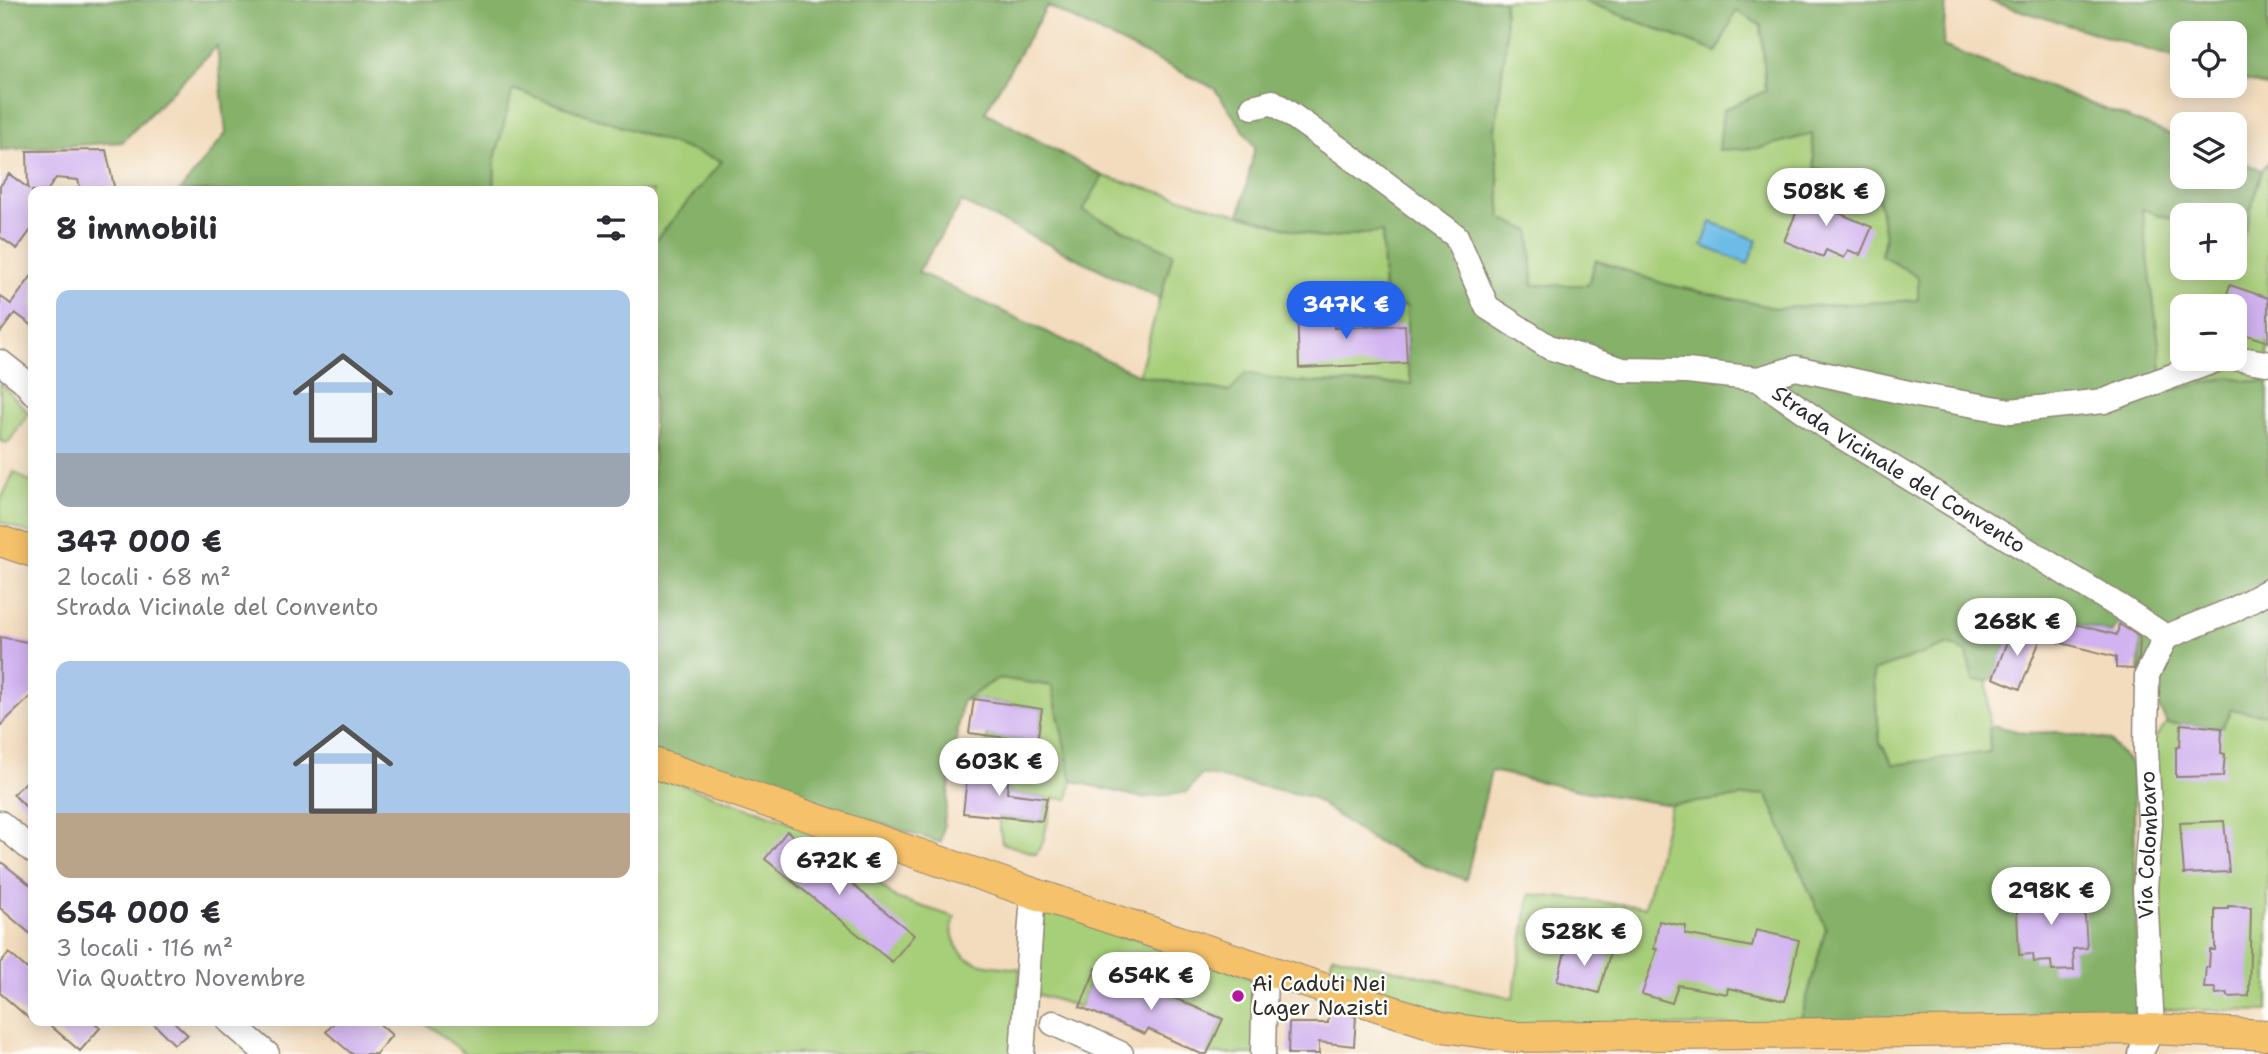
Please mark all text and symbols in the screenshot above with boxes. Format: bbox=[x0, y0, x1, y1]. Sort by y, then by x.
map controls bbox=[2170, 21, 2247, 371]
button: locate bbox=[2170, 21, 2247, 98]
button: layers bbox=[2170, 112, 2247, 189]
pin: 508K € bbox=[1769, 168, 1883, 228]
text: 508K € bbox=[1783, 176, 1869, 206]
button: + bbox=[2170, 203, 2247, 280]
text: 8 immobili bbox=[56, 208, 218, 249]
icon: filters bbox=[592, 209, 630, 247]
pin: 347K € bbox=[1289, 282, 1403, 341]
text: 347K € bbox=[1303, 289, 1389, 319]
button: − bbox=[2170, 294, 2247, 371]
icon: home bbox=[280, 335, 406, 461]
street label: Strada Vicinale del Convento bbox=[1766, 379, 2031, 560]
text: 347 000 € bbox=[56, 521, 222, 562]
text: 2 locali · 68 m² bbox=[56, 562, 231, 592]
text: Strada Vicinale del Convento bbox=[56, 592, 378, 622]
pin: 268K € bbox=[1960, 598, 2074, 658]
text: 268K € bbox=[1973, 606, 2061, 636]
icon: home bbox=[280, 706, 406, 832]
pin: 603K € bbox=[942, 738, 1056, 798]
text: 603K € bbox=[955, 746, 1043, 776]
street label: Via Colombaro bbox=[2131, 770, 2164, 920]
pin: 672K € bbox=[782, 838, 896, 897]
text: 672K € bbox=[796, 845, 882, 875]
pin: 298K € bbox=[1994, 867, 2108, 927]
text: 298K € bbox=[2007, 875, 2095, 905]
text: 654 000 € bbox=[56, 892, 221, 933]
pin: 528K € bbox=[1527, 908, 1641, 968]
text: 528K € bbox=[1541, 916, 1627, 946]
text: 3 locali · 116 m² bbox=[56, 933, 233, 963]
pin: 654K € bbox=[1094, 953, 1208, 1012]
text: 654K € bbox=[1108, 960, 1194, 990]
text: Via Quattro Novembre bbox=[56, 963, 306, 993]
place label: Ai Caduti Nei Lager Nazisti bbox=[1252, 970, 1388, 1022]
marker: Ai Caduti Nei Lager Nazisti bbox=[1230, 988, 1246, 1004]

